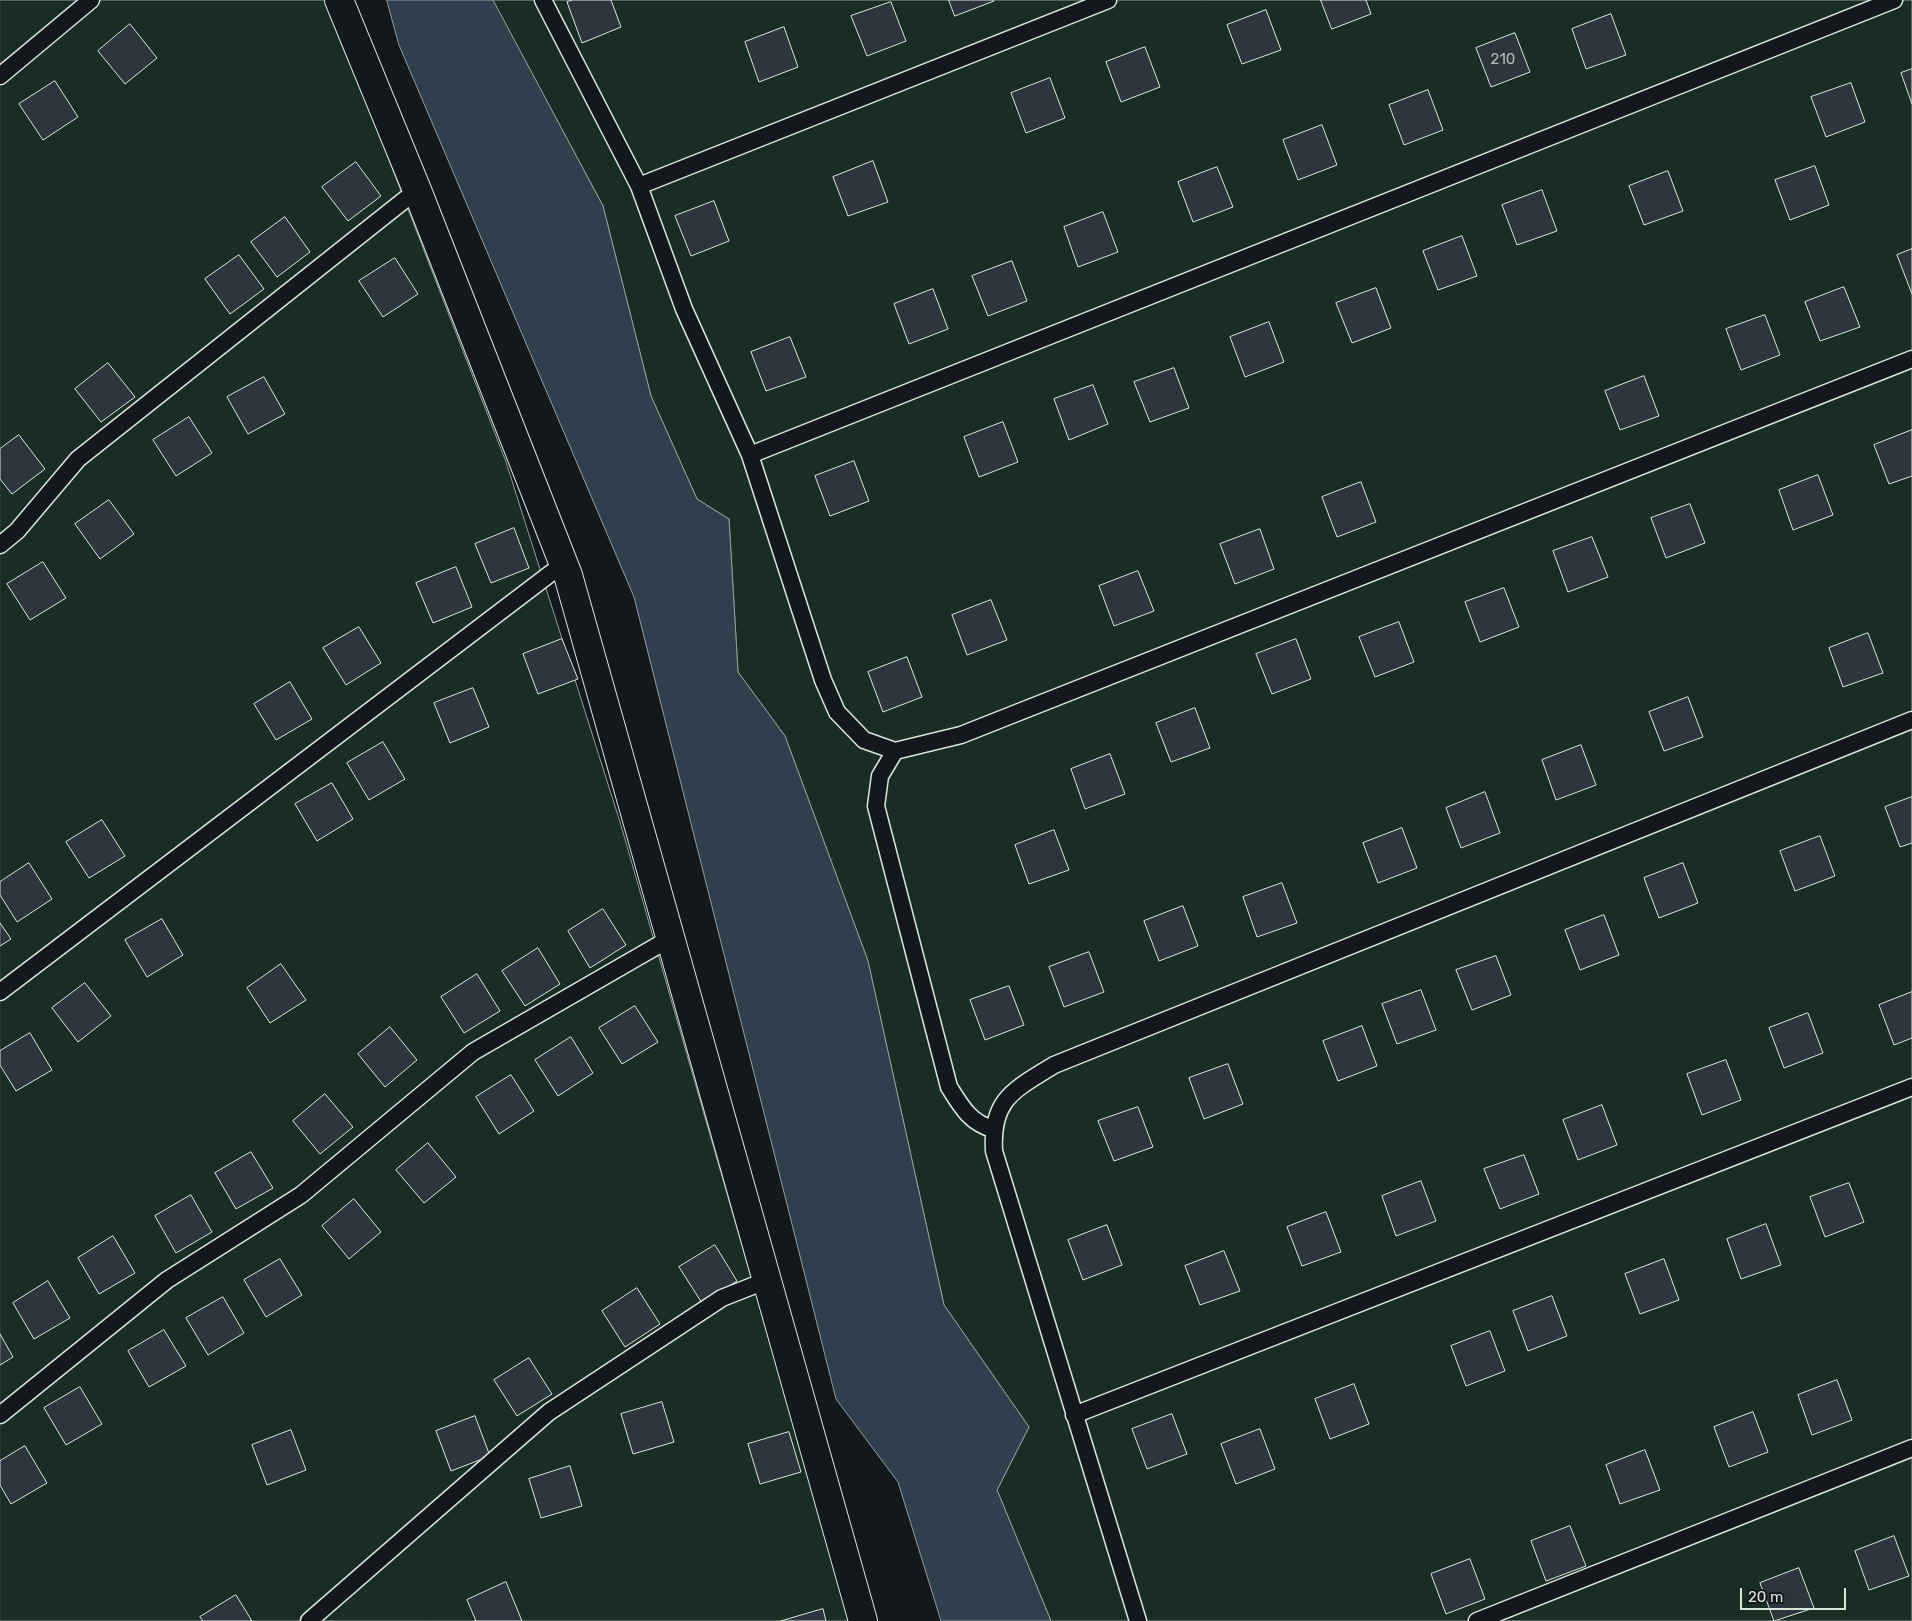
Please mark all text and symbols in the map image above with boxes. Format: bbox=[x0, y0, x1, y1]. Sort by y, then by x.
house number: 210 bbox=[1491, 51, 1515, 69]
scale bar bbox=[1742, 1578, 1848, 1610]
text: 20 m bbox=[1748, 1588, 1783, 1606]

